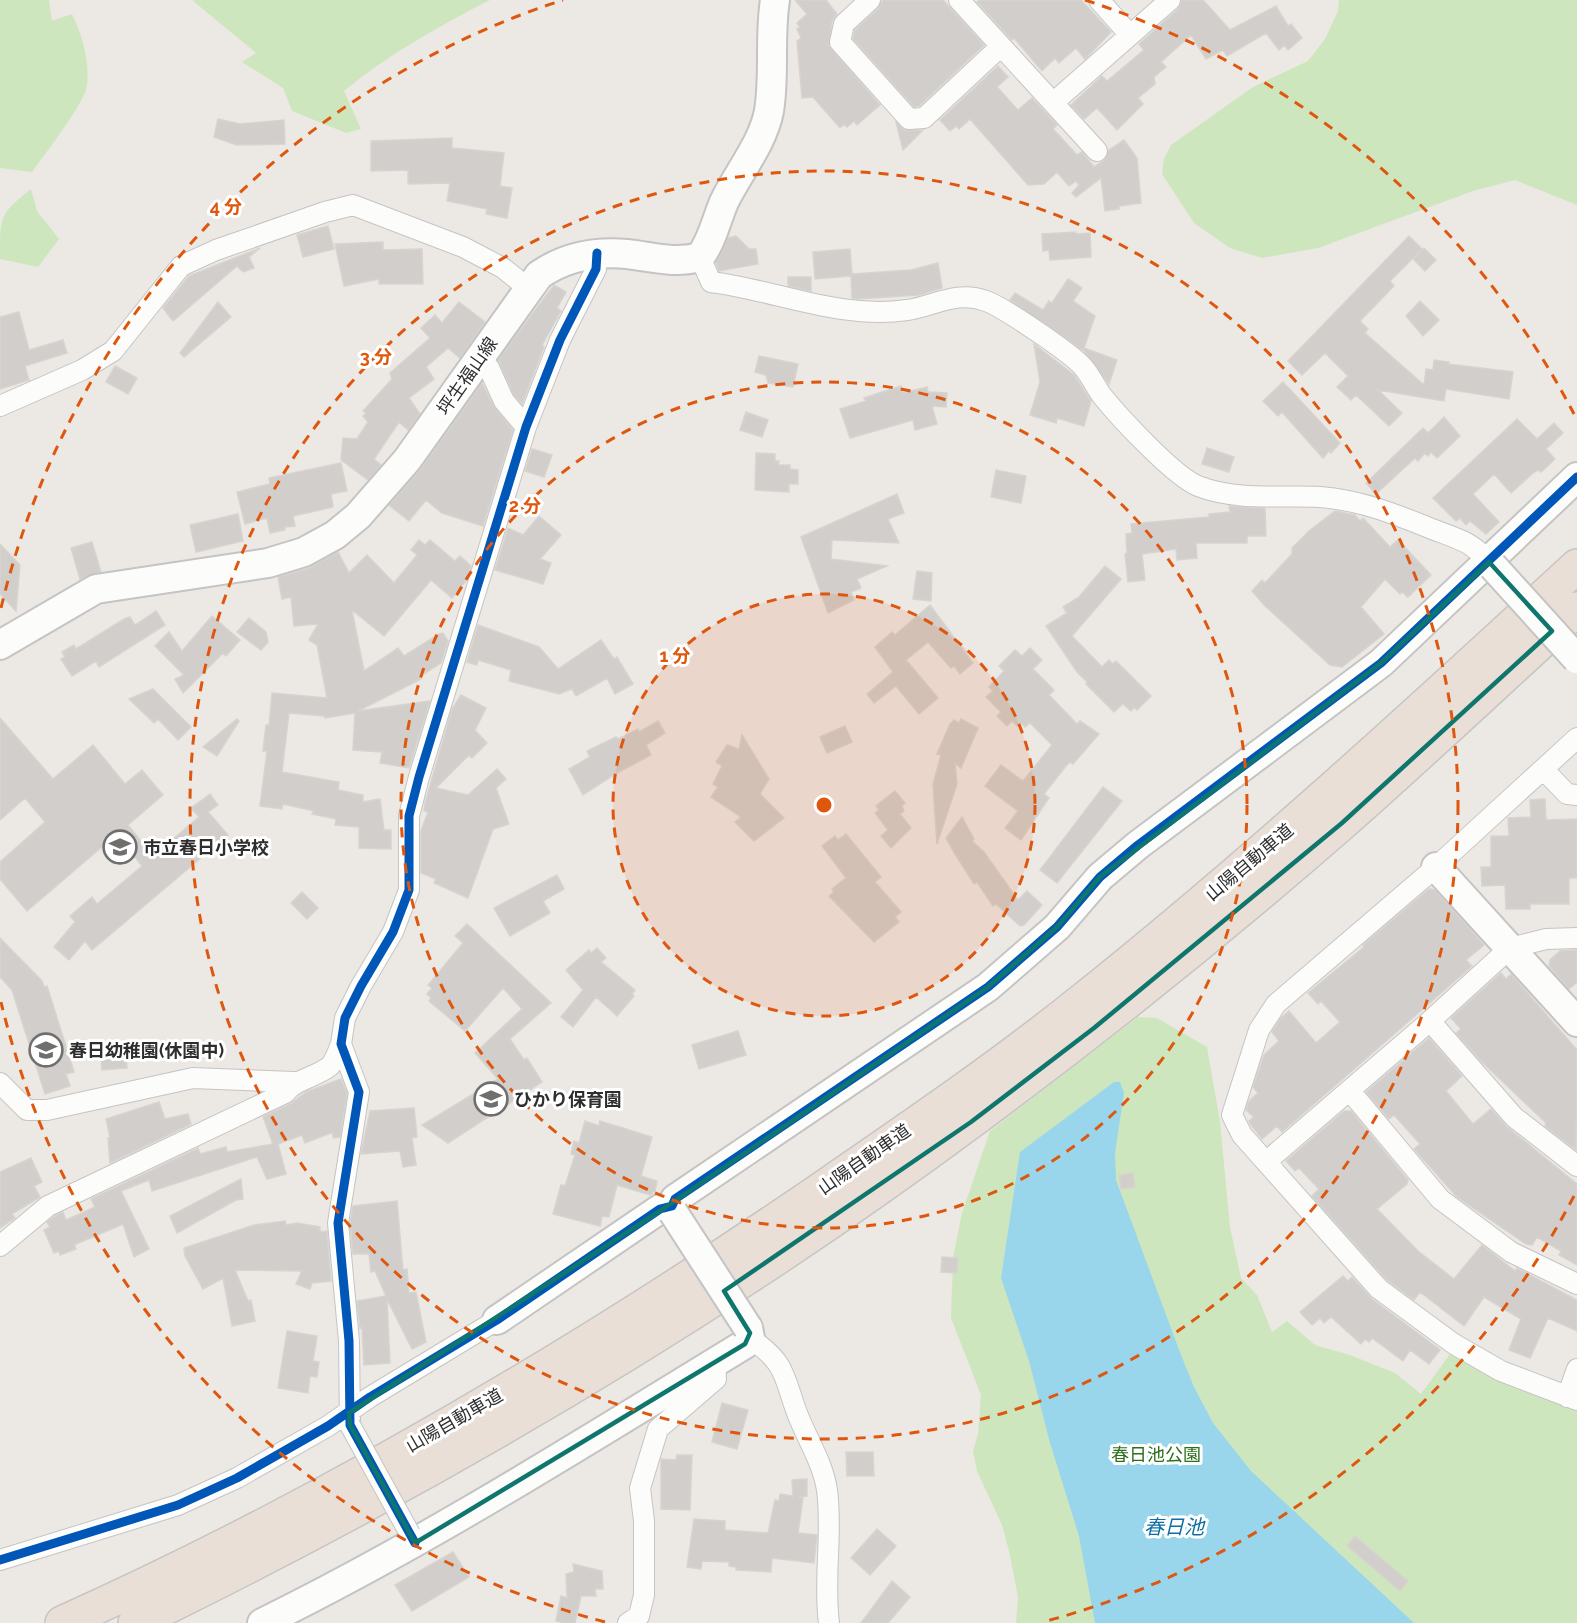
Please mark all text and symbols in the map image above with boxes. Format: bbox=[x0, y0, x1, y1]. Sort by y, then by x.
text: 4 分 bbox=[210, 196, 242, 217]
street label: 坪生福山線 bbox=[433, 333, 501, 419]
text: 3 分 bbox=[360, 346, 392, 367]
text: 2 分 bbox=[509, 495, 541, 516]
text: 1 分 bbox=[659, 645, 691, 666]
centre of rings bbox=[814, 795, 834, 815]
street label: 山陽自動車道 bbox=[1201, 819, 1297, 905]
school or university icon: 市立春日小学校 bbox=[102, 829, 138, 865]
place label: 市立春日小学校 bbox=[143, 837, 269, 858]
school or university icon: 春日幼稚園(休園中) bbox=[28, 1032, 64, 1068]
place label: 春日幼稚園(休園中) bbox=[69, 1040, 224, 1061]
school or university icon: ひかり保育園 bbox=[473, 1081, 509, 1117]
place label: ひかり保育園 bbox=[514, 1089, 622, 1110]
street label: 山陽自動車道 bbox=[814, 1119, 914, 1199]
street label: 山陽自動車道 bbox=[402, 1384, 506, 1456]
park label: 春日池公園 bbox=[1111, 1444, 1201, 1465]
water label: 春日池 bbox=[1144, 1515, 1206, 1539]

